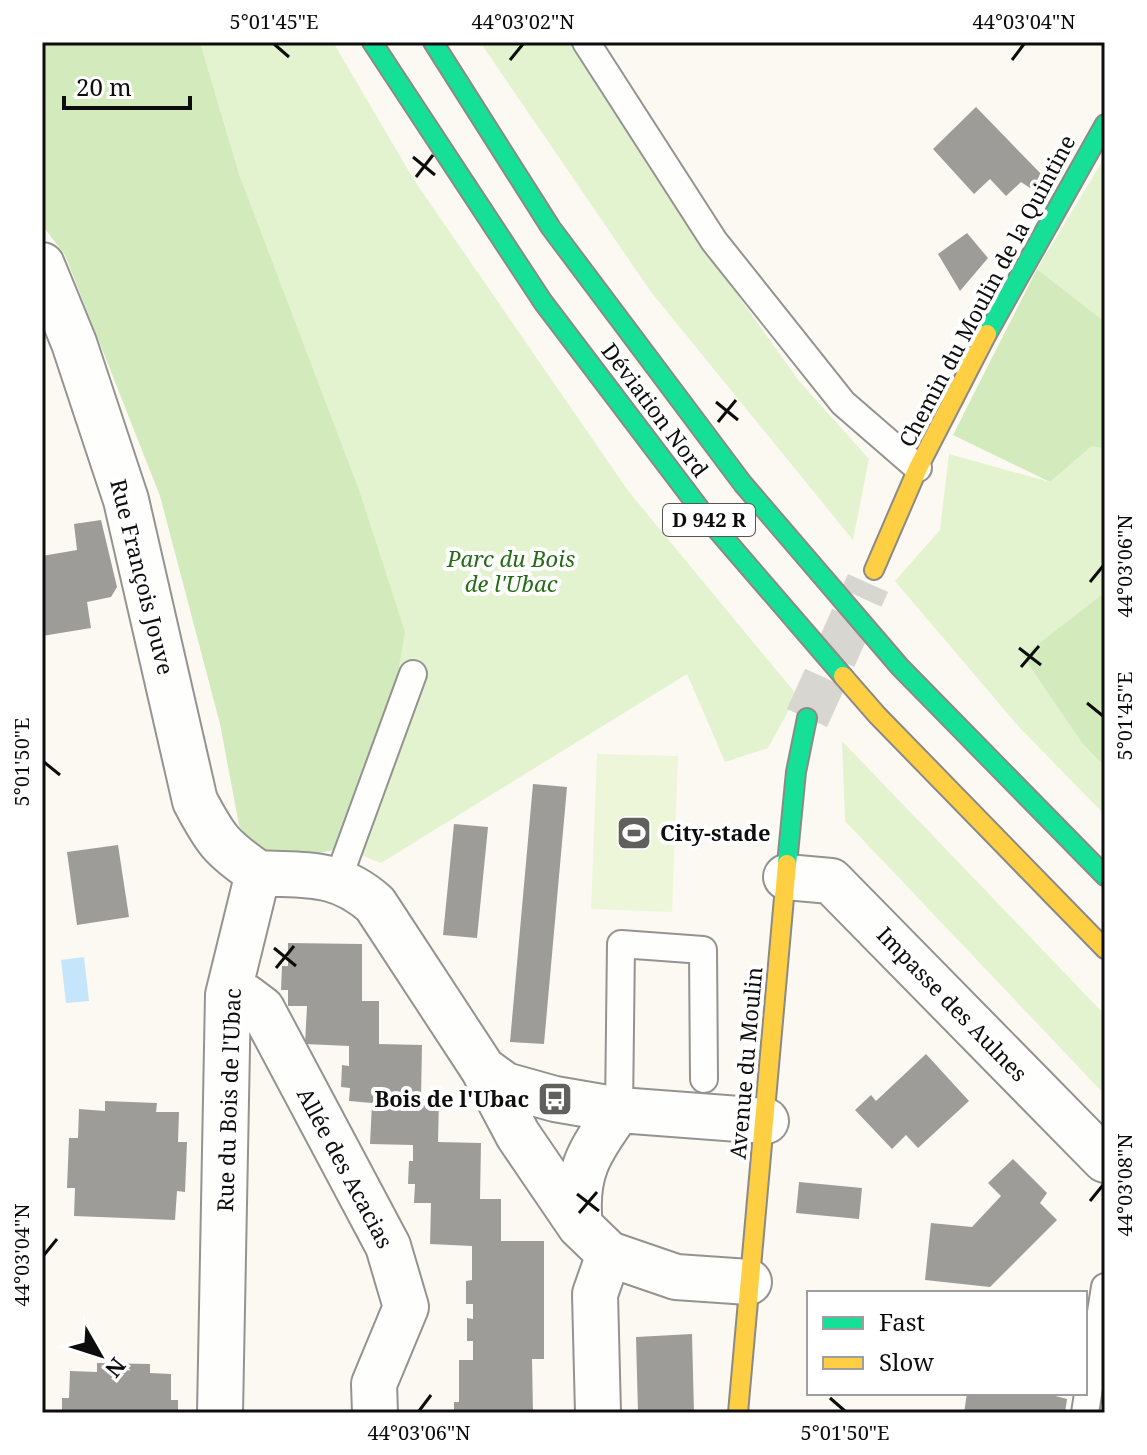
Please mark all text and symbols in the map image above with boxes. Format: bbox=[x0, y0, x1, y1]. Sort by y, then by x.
text: 5°01'45"E bbox=[230, 8, 318, 35]
text: 44°03'02"N bbox=[472, 8, 574, 35]
text: 44°03'04"N bbox=[973, 8, 1075, 35]
scale bar bbox=[64, 60, 190, 110]
text: 20 m bbox=[76, 70, 132, 103]
street label: Chemin du Moulin de la Quintine bbox=[891, 129, 1081, 452]
street label: Déviation Nord bbox=[595, 336, 716, 483]
street label: Rue François Jouve bbox=[104, 476, 182, 678]
road number: D 942 R bbox=[663, 504, 755, 536]
text: 44°03'06"N bbox=[1111, 515, 1138, 617]
park label: Parc du Bois de l'Ubac bbox=[446, 543, 575, 598]
text: 5°01'45"E bbox=[1111, 672, 1138, 760]
text: 5°01'50"E bbox=[8, 718, 35, 806]
sports icon: City-stade bbox=[615, 814, 653, 852]
place label: City-stade bbox=[660, 817, 770, 847]
street label: Impasse des Aulnes bbox=[871, 919, 1035, 1087]
street label: Avenue du Moulin bbox=[722, 966, 768, 1160]
street label: Rue du Bois de l'Ubac bbox=[209, 988, 247, 1212]
bus stop icon: Bois de l'Ubac bbox=[536, 1080, 574, 1118]
street label: Allée des Acacias bbox=[291, 1082, 401, 1253]
place label: Bois de l'Ubac bbox=[374, 1083, 529, 1113]
text: 44°03'08"N bbox=[1111, 1134, 1138, 1236]
text: 44°03'04"N bbox=[8, 1204, 35, 1306]
legend bbox=[807, 1291, 1087, 1395]
text: Fast bbox=[879, 1305, 925, 1338]
north arrow bbox=[60, 1315, 140, 1395]
text: Slow bbox=[879, 1345, 934, 1378]
text: N bbox=[99, 1352, 133, 1384]
text: 44°03'06"N bbox=[368, 1419, 470, 1446]
text: 5°01'50"E bbox=[801, 1419, 889, 1446]

